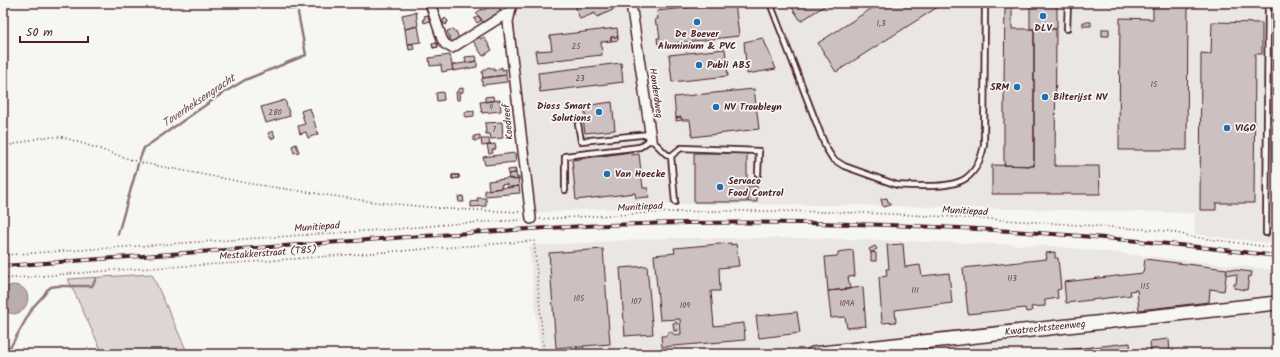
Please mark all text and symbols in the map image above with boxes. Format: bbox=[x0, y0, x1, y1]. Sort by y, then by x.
marker: DLV bbox=[1038, 11, 1048, 21]
marker: De Boever Aluminium & PVC bbox=[692, 17, 702, 27]
house number: 1,3 bbox=[877, 17, 886, 30]
scale bar bbox=[20, 18, 88, 44]
place label: DLV bbox=[1034, 20, 1052, 36]
text: 50 m bbox=[26, 23, 53, 42]
place label: De Boever Aluminium & PVC bbox=[658, 26, 736, 54]
house number: 25 bbox=[572, 40, 581, 53]
place label: Publi ABS bbox=[707, 57, 751, 73]
marker: Publi ABS bbox=[694, 60, 704, 70]
street label: Honderdweg bbox=[645, 67, 667, 119]
water label: Toverheksengracht bbox=[159, 69, 241, 132]
house number: 23 bbox=[575, 72, 585, 85]
house number: 15 bbox=[1151, 78, 1158, 91]
place label: SRM bbox=[990, 79, 1009, 95]
marker: SRM bbox=[1012, 82, 1022, 92]
place label: Bilterijst NV bbox=[1053, 89, 1108, 105]
marker: Bilterijst NV bbox=[1040, 92, 1050, 102]
place label: Dioss Smart Solutions bbox=[537, 98, 591, 126]
place label: NV Troubleyn bbox=[724, 99, 782, 115]
house number: 9 bbox=[489, 101, 493, 114]
street label: Koedreef bbox=[498, 102, 518, 141]
marker: NV Troubleyn bbox=[711, 102, 721, 112]
house number: 280 bbox=[268, 106, 282, 119]
marker: Dioss Smart Solutions bbox=[594, 107, 604, 117]
place label: VIGO bbox=[1235, 120, 1256, 136]
house number: 7 bbox=[492, 123, 496, 136]
marker: VIGO bbox=[1222, 123, 1232, 133]
place label: Van Hoecke bbox=[615, 166, 666, 182]
marker: Van Hoecke bbox=[602, 169, 612, 179]
place label: Servaco Food Control bbox=[728, 173, 784, 201]
marker: Servaco Food Control bbox=[715, 182, 725, 192]
street label: Munitiepad bbox=[617, 198, 664, 216]
street label: Munitiepad bbox=[942, 202, 989, 220]
street label: Munitiepad bbox=[294, 217, 341, 237]
street label: Mestakkerstraat (T85) bbox=[219, 242, 317, 264]
house number: 113 bbox=[1007, 272, 1017, 285]
house number: 115 bbox=[1140, 280, 1150, 293]
house number: 111 bbox=[911, 284, 919, 297]
house number: 105 bbox=[574, 292, 585, 305]
house number: 107 bbox=[631, 295, 641, 308]
house number: 109A bbox=[839, 297, 855, 310]
house number: 109 bbox=[680, 299, 690, 312]
street label: Kwatrechtsteenweg bbox=[1004, 316, 1086, 340]

